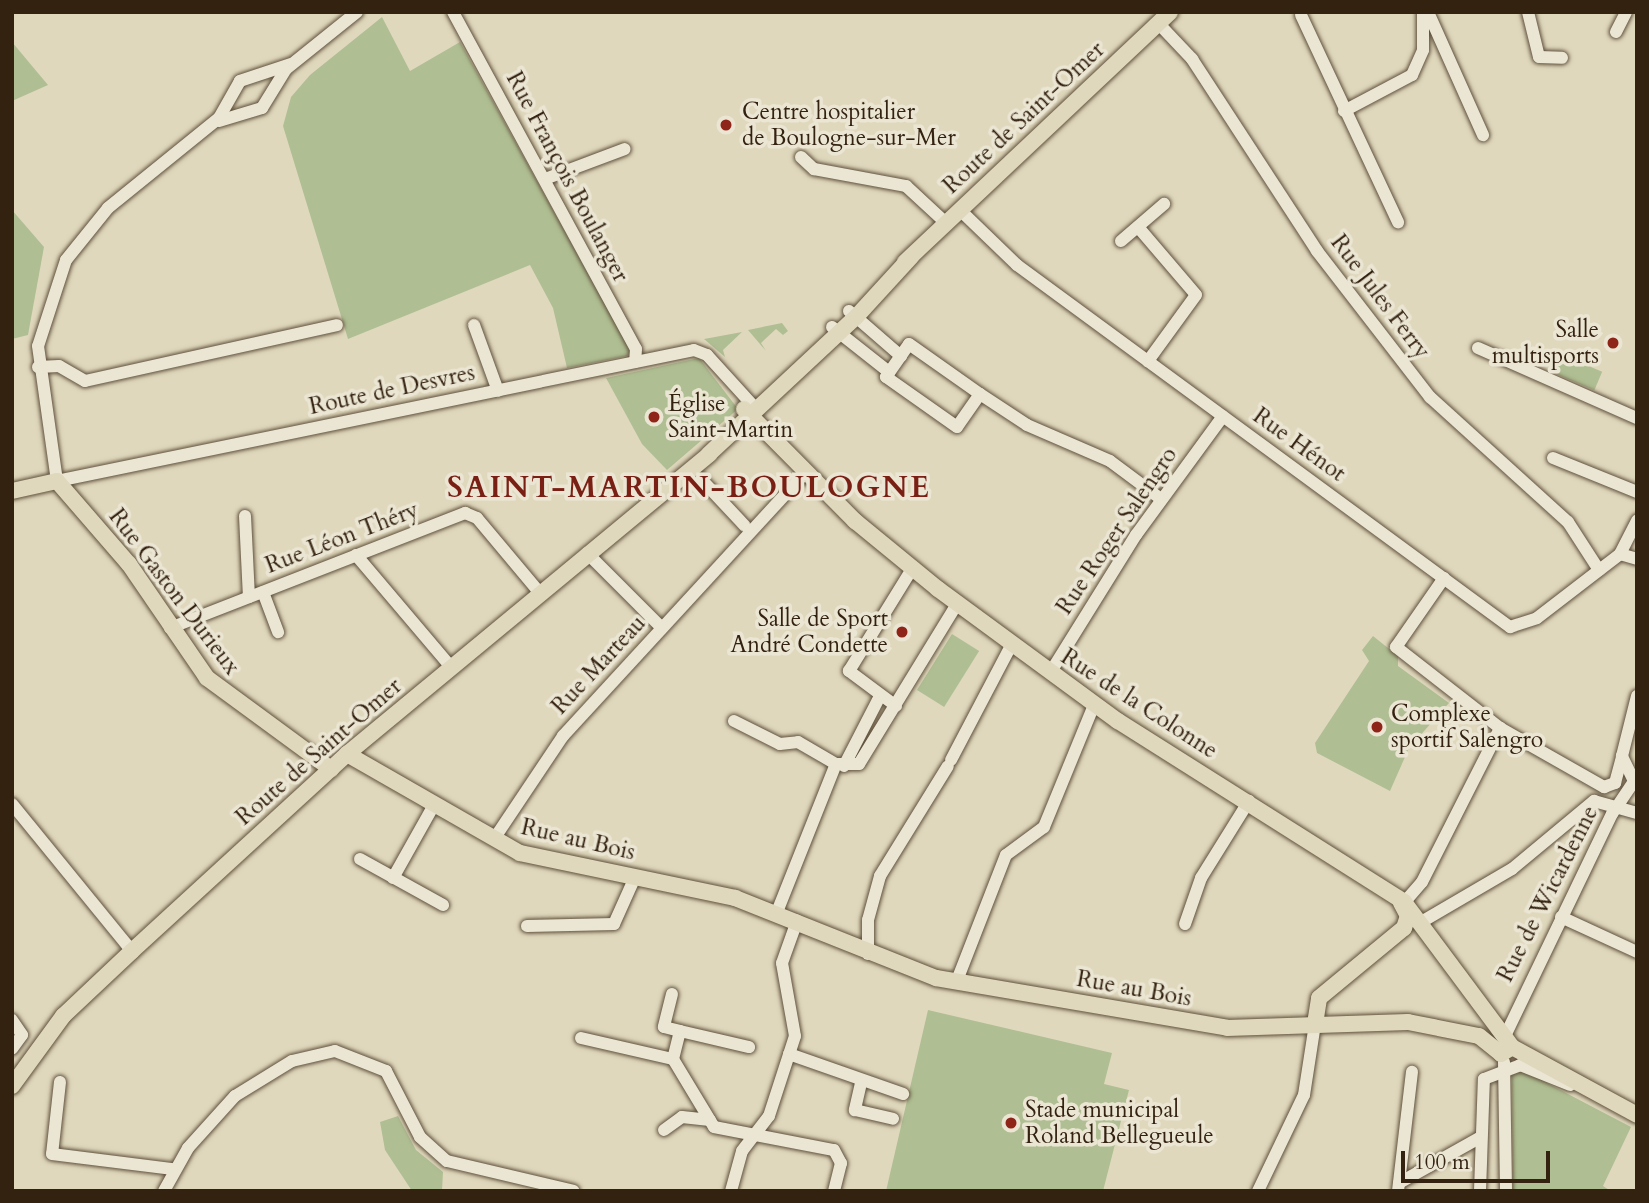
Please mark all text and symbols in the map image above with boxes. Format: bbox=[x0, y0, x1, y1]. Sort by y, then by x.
street label: Route de Saint-Omer bbox=[938, 36, 1110, 200]
street label: Rue François Boulanger bbox=[500, 67, 634, 287]
place label: Centre hospitalier de Boulogne-sur-Mer bbox=[742, 98, 956, 152]
marker: Centre hospitalier de Boulogne-sur-Mer bbox=[716, 115, 736, 135]
street label: Rue Jules Ferry bbox=[1324, 230, 1436, 364]
place label: Salle multisports bbox=[1492, 316, 1599, 370]
marker: Salle multisports bbox=[1605, 335, 1621, 351]
street label: Route de Desvres bbox=[307, 359, 477, 421]
place label: Église Saint-Martin bbox=[668, 390, 793, 444]
street label: Rue Hénot bbox=[1247, 402, 1351, 488]
marker: Église Saint-Martin bbox=[646, 409, 662, 425]
street label: Rue Roger Salengro bbox=[1051, 442, 1183, 620]
district label: SAINT-MARTIN-BOULOGNE bbox=[450, 470, 928, 506]
street label: Rue Léon Théry bbox=[262, 496, 422, 580]
street label: Rue Gaston Durieux bbox=[103, 504, 245, 680]
place label: Salle de Sport André Condette bbox=[731, 605, 888, 659]
street label: Rue Marteau bbox=[546, 610, 652, 720]
marker: Salle de Sport André Condette bbox=[894, 624, 910, 640]
street label: Rue de la Colonne bbox=[1056, 643, 1222, 765]
street label: Route de Saint-Omer bbox=[231, 673, 407, 831]
place label: Complexe sportif Salengro bbox=[1391, 700, 1543, 754]
marker: Complexe sportif Salengro bbox=[1369, 719, 1385, 735]
street label: Rue de Wicardenne bbox=[1492, 801, 1604, 987]
street label: Rue au Bois bbox=[518, 813, 638, 867]
street label: Rue au Bois bbox=[1074, 965, 1194, 1013]
place label: Stade municipal Roland Bellegueule bbox=[1025, 1096, 1214, 1150]
marker: Stade municipal Roland Bellegueule bbox=[1003, 1115, 1019, 1131]
scale bar bbox=[1404, 1136, 1553, 1180]
text: 100 m bbox=[1414, 1148, 1470, 1177]

